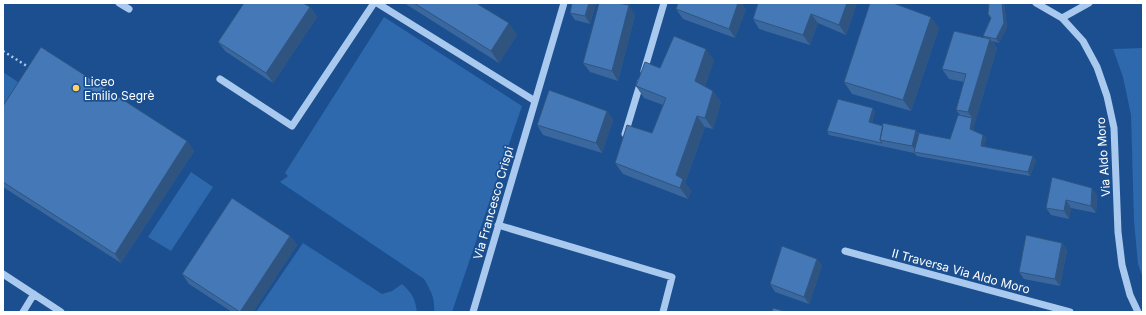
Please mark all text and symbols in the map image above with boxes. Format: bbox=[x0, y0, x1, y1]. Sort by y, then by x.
place label: Liceo Emilio Segrè bbox=[84, 74, 154, 103]
marker: Liceo Emilio Segrè bbox=[71, 83, 81, 93]
street label: Via Aldo Moro bbox=[1093, 117, 1113, 197]
street label: Via Francesco Crispi bbox=[470, 145, 516, 261]
street label: II Traversa Via Aldo Moro bbox=[890, 245, 1032, 297]

